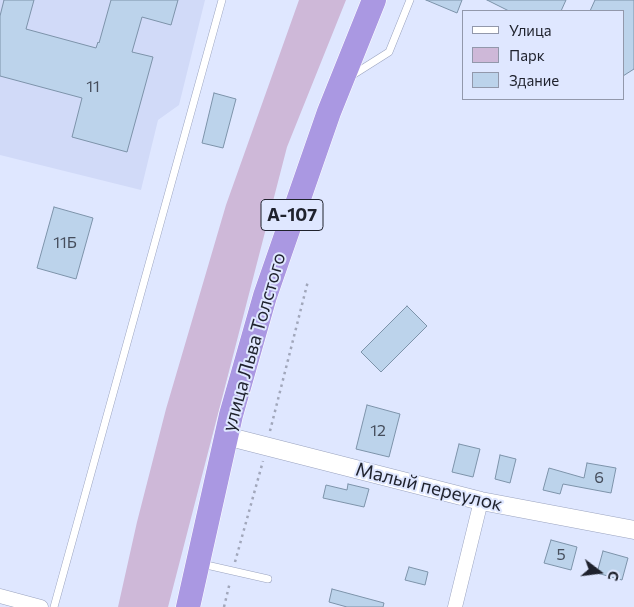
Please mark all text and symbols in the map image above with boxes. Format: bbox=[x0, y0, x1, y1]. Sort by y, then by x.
legend bbox=[462, 10, 624, 100]
text: Улица bbox=[509, 21, 551, 39]
text: Парк bbox=[509, 46, 545, 64]
text: Здание bbox=[509, 71, 559, 89]
house number: 11 bbox=[86, 77, 100, 97]
road number: А-107 bbox=[261, 200, 323, 230]
house number: 11Б bbox=[53, 233, 77, 253]
street label: улица Льва Толстого bbox=[218, 250, 290, 434]
house number: 12 bbox=[370, 421, 386, 441]
street label: Малый переулок bbox=[353, 458, 505, 516]
house number: 6 bbox=[594, 468, 604, 488]
house number: 5 bbox=[556, 545, 566, 565]
north arrow bbox=[574, 547, 624, 597]
text: С bbox=[605, 569, 623, 583]

